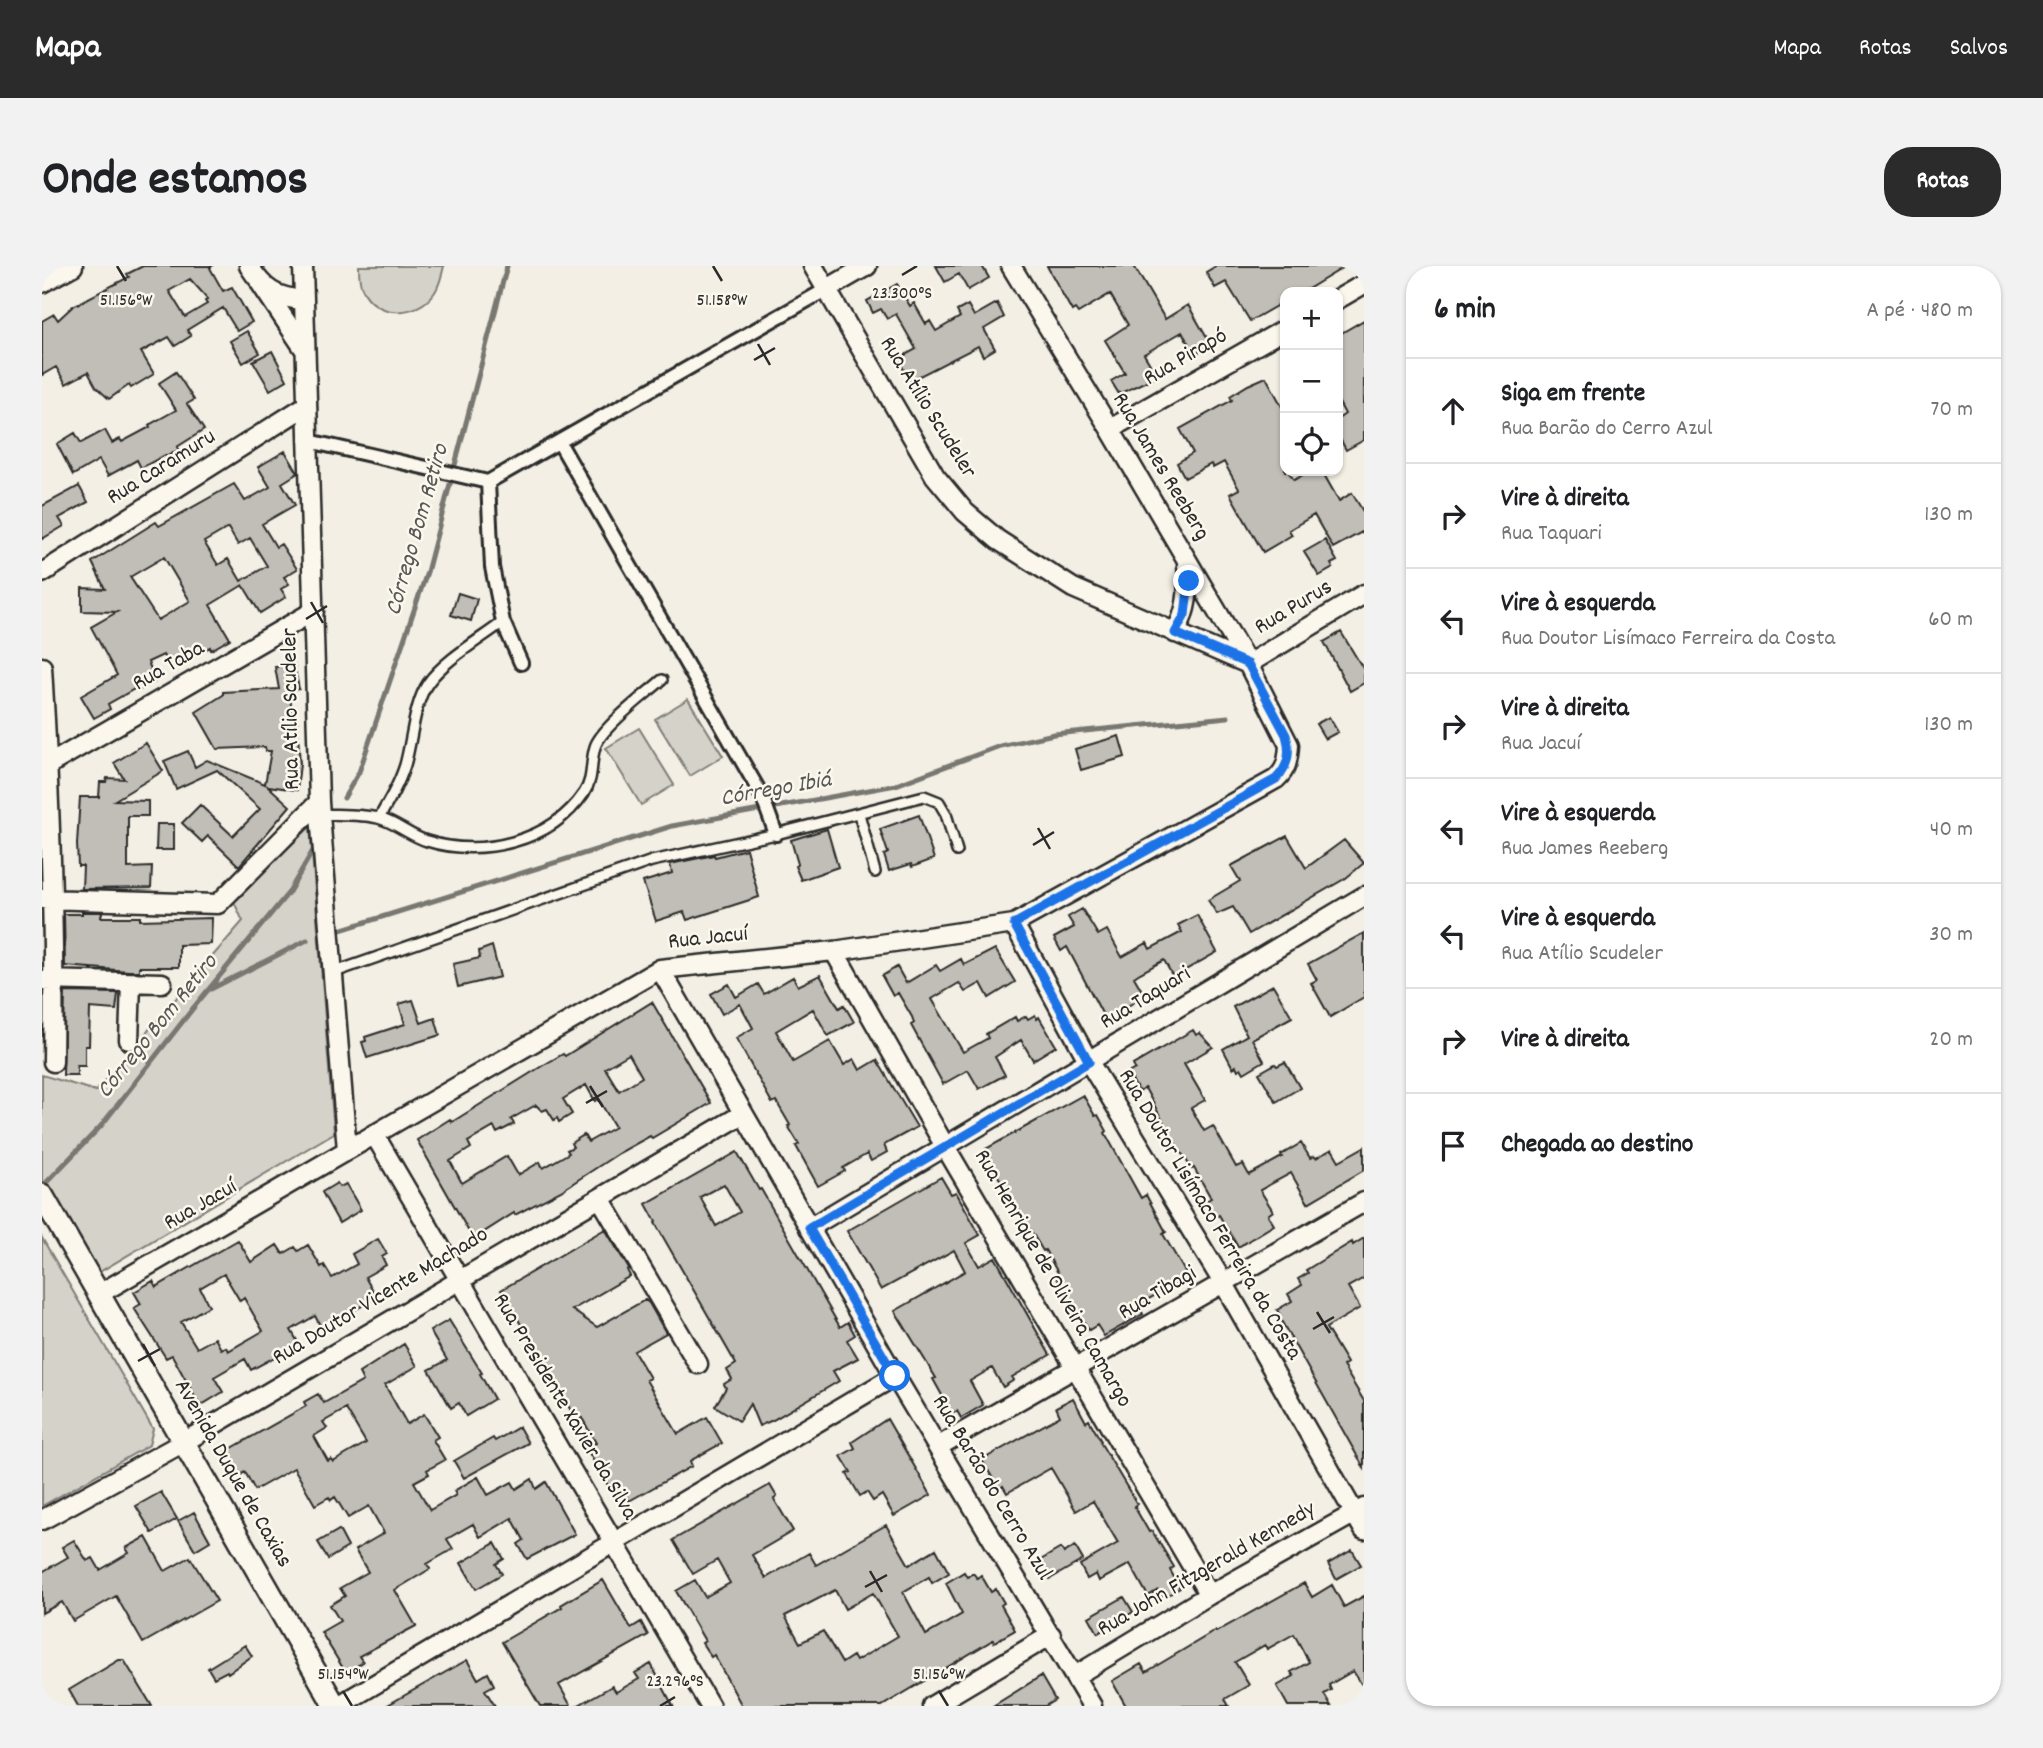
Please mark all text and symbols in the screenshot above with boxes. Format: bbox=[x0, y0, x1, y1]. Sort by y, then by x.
text: Mapa bbox=[35, 26, 101, 73]
text: Mapa bbox=[1773, 32, 1821, 66]
text: Rotas bbox=[1859, 32, 1912, 66]
text: Salvos bbox=[1950, 32, 2008, 66]
text: Onde estamos bbox=[42, 147, 308, 217]
button: Rotas bbox=[1884, 147, 2001, 217]
text: 23.300°S bbox=[872, 282, 932, 307]
map controls bbox=[1280, 287, 1343, 476]
button: + bbox=[1280, 287, 1343, 350]
text: 51.156°W bbox=[100, 289, 153, 314]
text: 51.158°W bbox=[697, 289, 748, 314]
text: 6 min bbox=[1434, 290, 1496, 333]
text: A pé · 480 m bbox=[1866, 295, 1973, 328]
street label: Rua Pirapó bbox=[1138, 321, 1234, 395]
street label: Rua Atílio Scudeler bbox=[870, 331, 984, 486]
button: − bbox=[1280, 350, 1343, 413]
text: Siga em frente bbox=[1501, 376, 1645, 413]
street label: Rua James Reeberg bbox=[1103, 387, 1217, 547]
icon: ahead bbox=[1434, 392, 1472, 430]
text: 70 m bbox=[1931, 394, 1973, 427]
button: locate bbox=[1280, 413, 1343, 476]
text: Rua Barão do Cerro Azul bbox=[1501, 413, 1712, 446]
street label: Rua Caramuru bbox=[101, 421, 223, 515]
water label: Córrego Bom Retiro bbox=[377, 439, 459, 620]
text: Vire à direita bbox=[1501, 481, 1629, 518]
icon: right bbox=[1434, 497, 1472, 535]
text: 130 m bbox=[1924, 499, 1973, 532]
text: Rua Taquari bbox=[1501, 518, 1602, 551]
route end bbox=[1173, 565, 1204, 596]
street label: Rua Purus bbox=[1249, 572, 1339, 644]
text: Vire à esquerda bbox=[1501, 586, 1655, 623]
icon: left bbox=[1434, 602, 1472, 640]
text: 60 m bbox=[1928, 604, 1973, 637]
text: Rua Doutor Lisímaco Ferreira da Costa bbox=[1501, 623, 1835, 656]
street label: Rua Atílio Scudeler bbox=[274, 627, 310, 790]
street label: Rua Taba bbox=[127, 633, 212, 701]
text: Vire à direita bbox=[1501, 691, 1629, 728]
icon: right bbox=[1434, 707, 1472, 745]
text: 130 m bbox=[1924, 709, 1973, 742]
text: Rua Jacuí bbox=[1501, 728, 1581, 761]
water label: Córrego Ibiá bbox=[718, 763, 836, 816]
text: Vire à esquerda bbox=[1501, 796, 1655, 833]
icon: left bbox=[1434, 812, 1472, 850]
text: 40 m bbox=[1930, 814, 1973, 847]
text: Rua James Reeberg bbox=[1501, 833, 1668, 866]
text: Vire à esquerda bbox=[1501, 901, 1655, 938]
icon: left bbox=[1434, 917, 1472, 955]
street label: Rua Jacuí bbox=[667, 918, 751, 960]
text: 30 m bbox=[1929, 919, 1973, 952]
text: Rua Atílio Scudeler bbox=[1501, 938, 1663, 971]
water label: Córrego Bom Retiro bbox=[89, 947, 228, 1106]
street label: Rua Taquari bbox=[1094, 959, 1198, 1039]
icon: right bbox=[1434, 1022, 1472, 1060]
text: Vire à direita bbox=[1501, 1022, 1629, 1059]
text: 20 m bbox=[1929, 1024, 1973, 1057]
street label: Rua Doutor Lisímaco Ferreira da Costa bbox=[1109, 1063, 1310, 1368]
icon: arrive bbox=[1434, 1127, 1472, 1165]
text: Chegada ao destino bbox=[1501, 1127, 1693, 1164]
street label: Rua Henrique de Oliveira Camargo bbox=[964, 1144, 1140, 1414]
street label: Rua Jacuí bbox=[158, 1171, 245, 1240]
street label: Rua Doutor Vicente Machado bbox=[267, 1219, 495, 1375]
street label: Rua Tibagi bbox=[1113, 1258, 1203, 1330]
street label: Rua Presidente Xavier da Silva bbox=[483, 1287, 646, 1528]
route start bbox=[879, 1360, 910, 1391]
street label: Avenida Duque de Caxias bbox=[165, 1374, 299, 1574]
street label: Rua Barão do Cerro Azul bbox=[922, 1389, 1060, 1588]
street label: Rua John Fitzgerald Kennedy bbox=[1092, 1494, 1323, 1646]
text: 51.154°W bbox=[317, 1663, 369, 1688]
text: 51.156°W bbox=[913, 1663, 966, 1688]
text: 23.296°S bbox=[646, 1670, 704, 1695]

